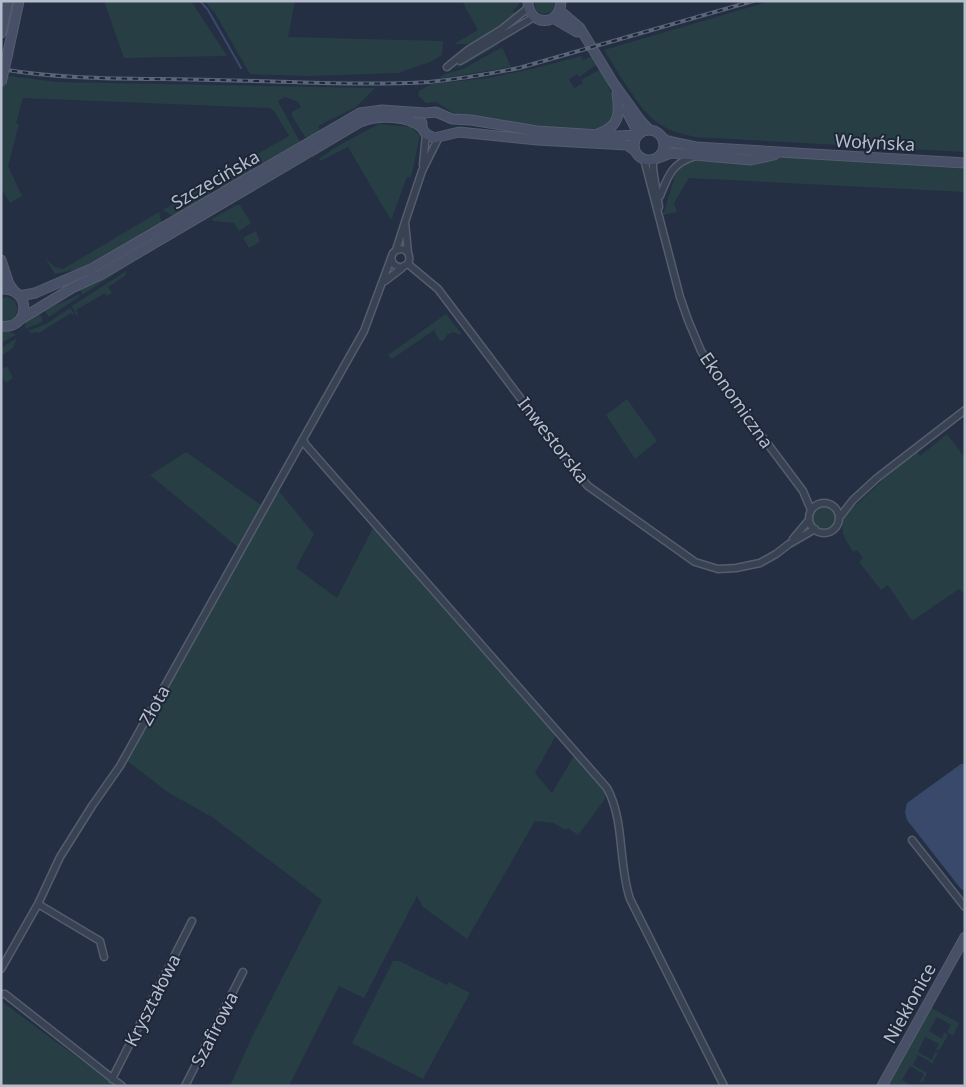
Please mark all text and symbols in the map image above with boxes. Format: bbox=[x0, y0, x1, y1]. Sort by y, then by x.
street label: Wołyńska bbox=[834, 128, 916, 156]
street label: Szczecińska bbox=[166, 144, 264, 214]
street label: Ekonomiczna bbox=[695, 347, 779, 453]
street label: Inwestorska bbox=[513, 392, 595, 488]
street label: Złota bbox=[133, 681, 175, 729]
street label: Kryształowa bbox=[118, 950, 186, 1050]
street label: Niekłonice bbox=[877, 959, 941, 1047]
street label: Szafirowa bbox=[185, 987, 243, 1071]

